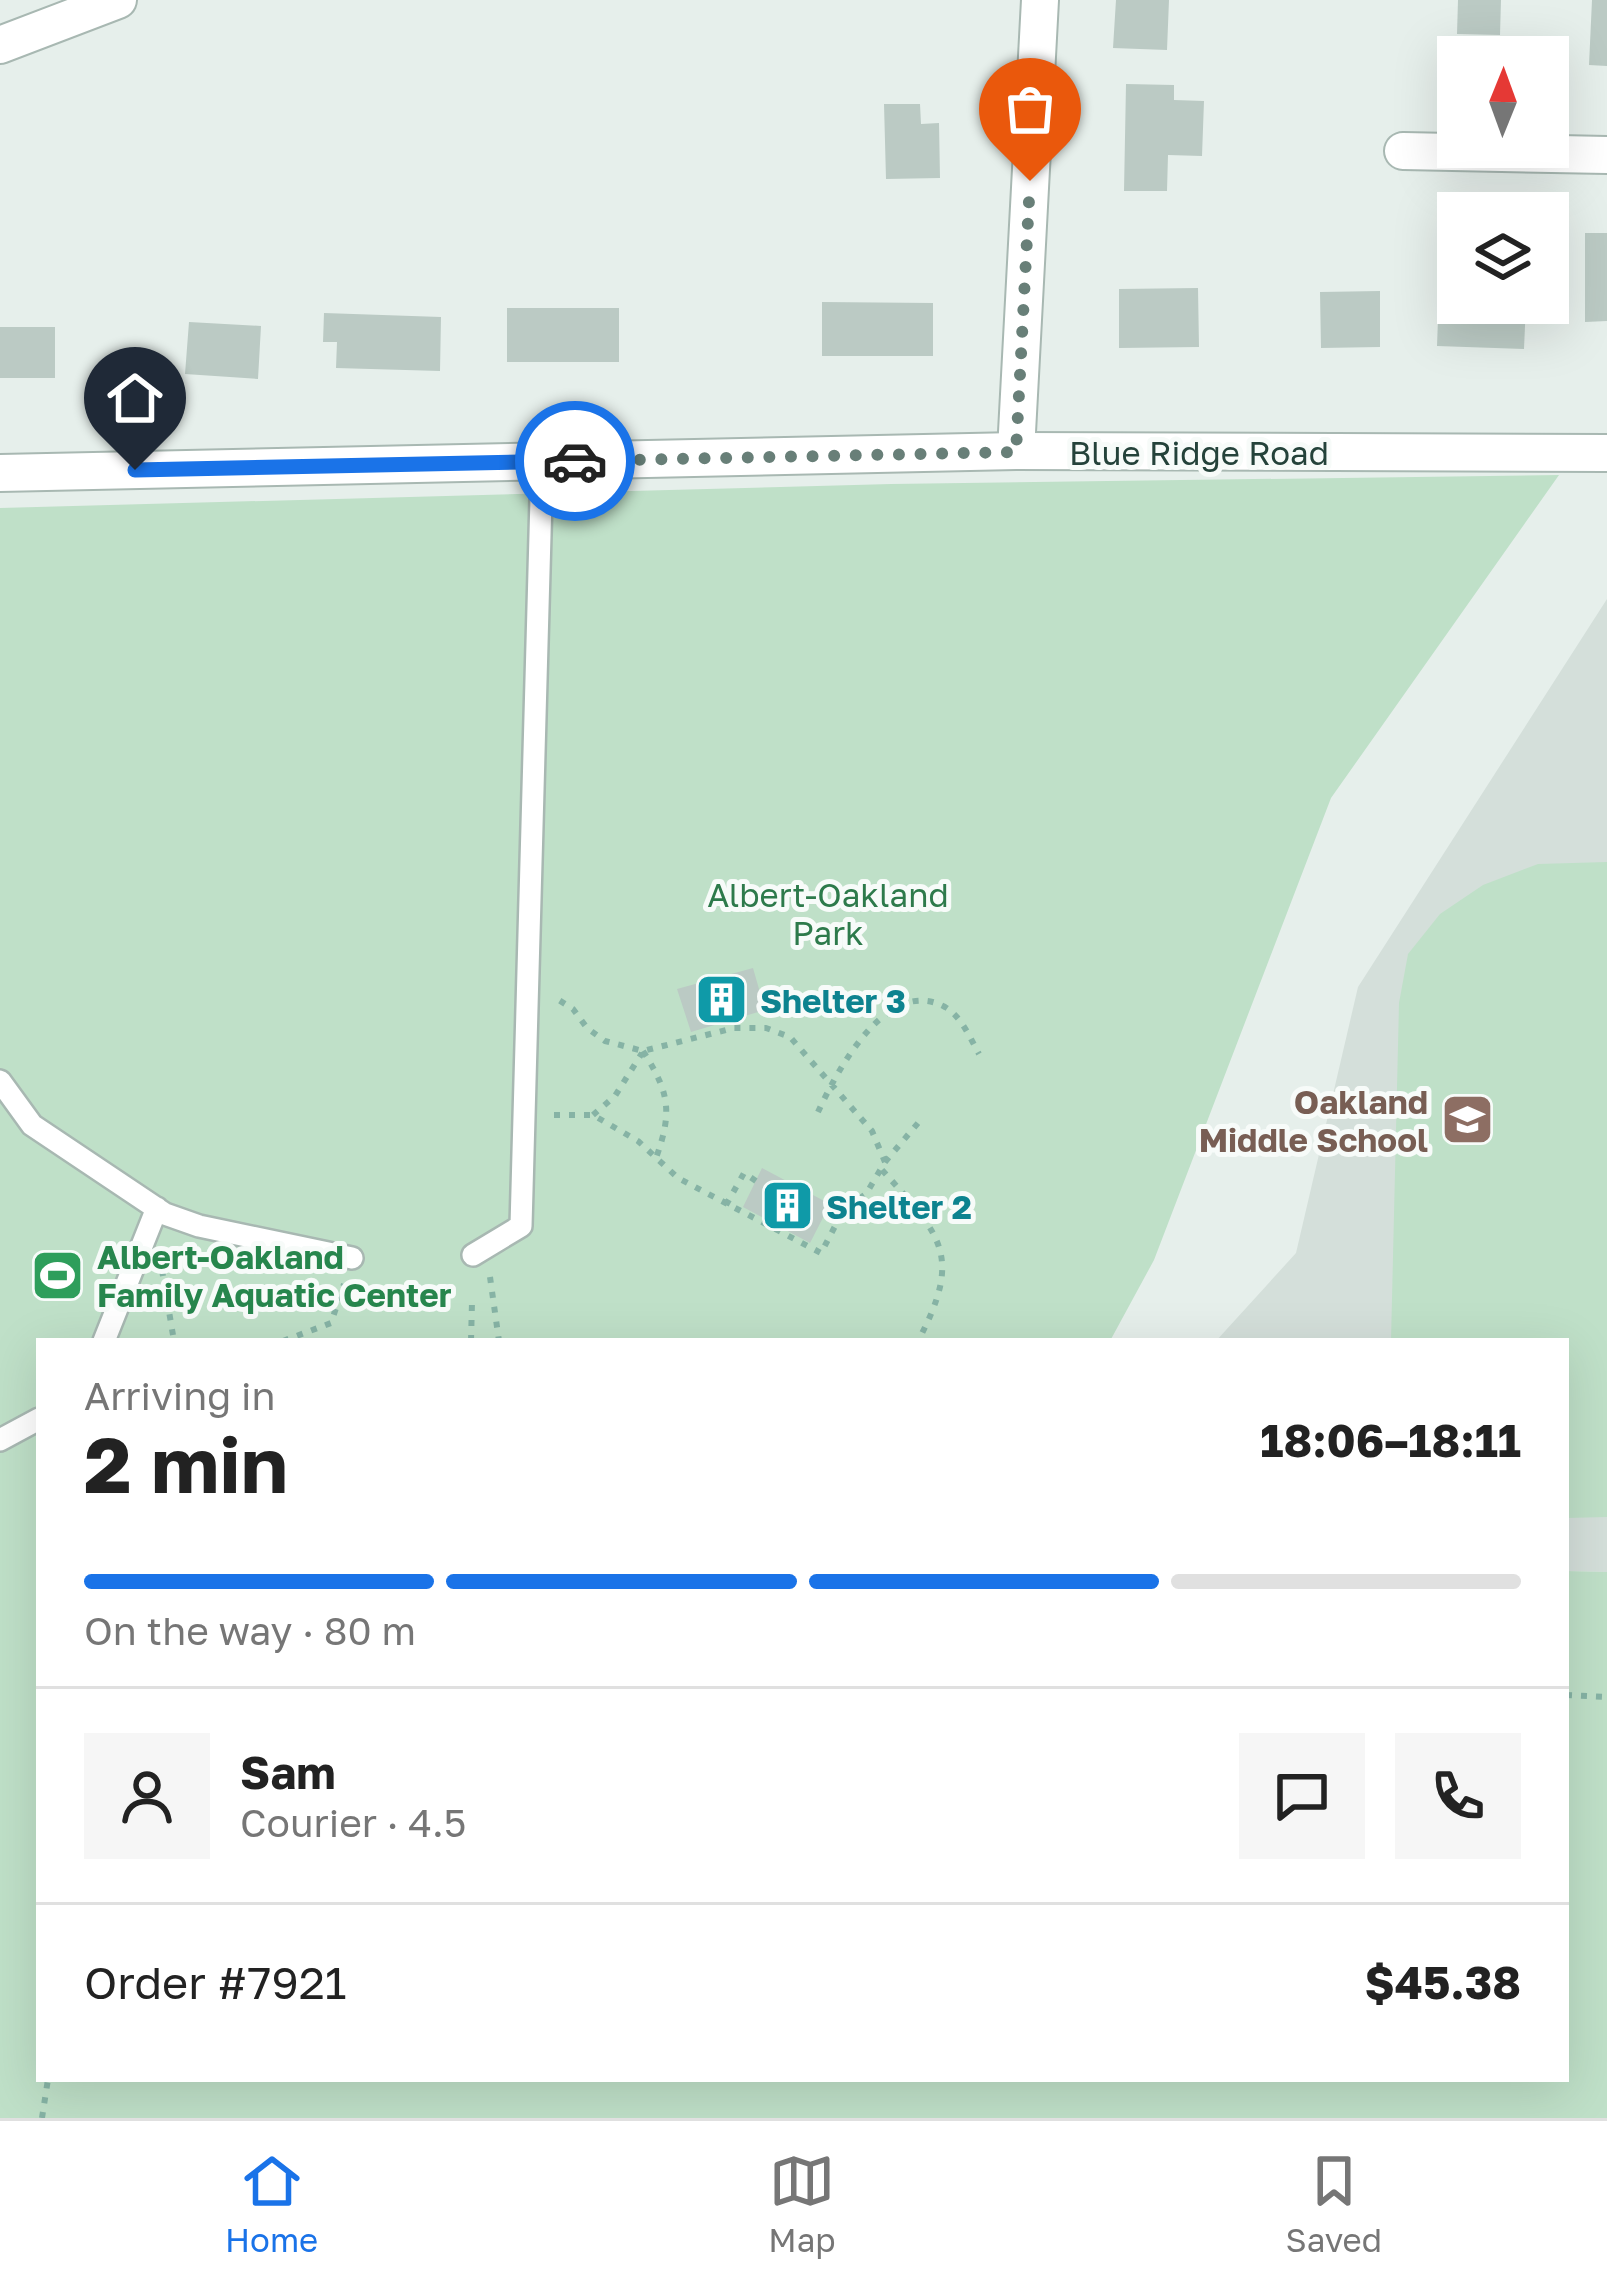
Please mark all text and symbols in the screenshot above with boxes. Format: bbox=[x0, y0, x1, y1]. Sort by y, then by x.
north arrow bbox=[1437, 36, 1569, 168]
map controls bbox=[1437, 36, 1569, 324]
pin bbox=[979, 58, 1081, 181]
icon: bag bbox=[997, 76, 1063, 142]
button: layers bbox=[1437, 192, 1569, 324]
pin bbox=[84, 347, 186, 470]
icon: home bbox=[102, 365, 168, 431]
courier bbox=[515, 401, 635, 521]
icon: car bbox=[542, 428, 608, 494]
street label: Blue Ridge Road bbox=[1069, 433, 1329, 472]
park label: Albert-Oakland Park bbox=[707, 875, 949, 952]
building icon: Shelter 3 bbox=[693, 972, 749, 1028]
place label: Shelter 3 bbox=[760, 981, 906, 1020]
place label: Oakland Middle School bbox=[1199, 1082, 1428, 1159]
school or university icon: Oakland Middle School bbox=[1439, 1092, 1495, 1148]
building icon: Shelter 2 bbox=[759, 1178, 815, 1234]
place label: Shelter 2 bbox=[826, 1187, 972, 1226]
place label: Albert-Oakland Family Aquatic Center bbox=[97, 1237, 452, 1314]
sports icon: Albert-Oakland Family Aquatic Center bbox=[30, 1247, 86, 1303]
text: Arriving in bbox=[84, 1372, 275, 1419]
text: 18:06–18:11 bbox=[1260, 1413, 1521, 1467]
text: 2 min bbox=[84, 1417, 288, 1510]
text: On the way · 80 m bbox=[84, 1607, 416, 1654]
button: person bbox=[84, 1733, 210, 1859]
button: chat bbox=[1239, 1733, 1365, 1859]
button: phone bbox=[1395, 1733, 1521, 1859]
text: Sam bbox=[240, 1745, 336, 1799]
text: Courier · 4.5 bbox=[240, 1799, 466, 1846]
text: Order #7921 bbox=[84, 1955, 347, 2009]
text: $45.38 bbox=[1365, 1955, 1521, 2009]
tab: Home bbox=[225, 2148, 318, 2259]
tab: Map bbox=[768, 2148, 836, 2259]
tab: Saved bbox=[1286, 2148, 1382, 2259]

